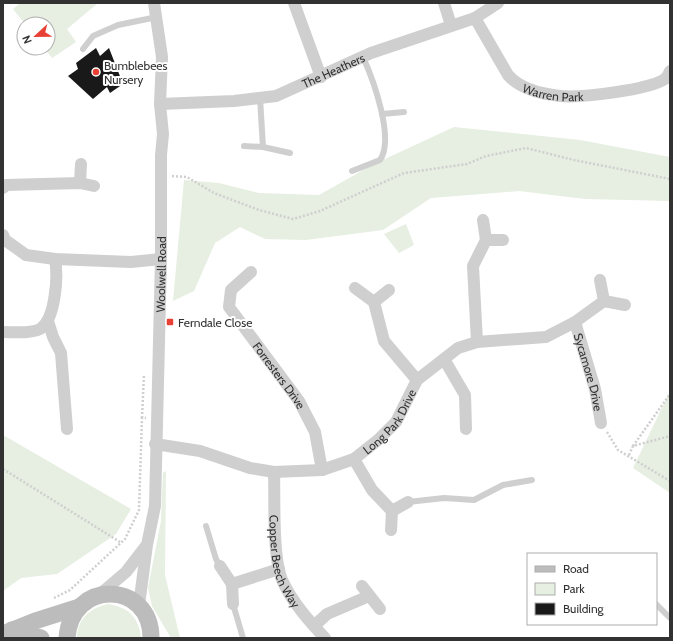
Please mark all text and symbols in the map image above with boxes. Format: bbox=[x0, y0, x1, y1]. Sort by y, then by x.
north arrow bbox=[16, 16, 56, 56]
text: N bbox=[19, 34, 35, 46]
street label: The Heathers bbox=[299, 49, 367, 91]
place label: Bumblebees Nursery bbox=[104, 58, 167, 87]
marker: Bumblebees Nursery bbox=[91, 67, 101, 77]
street label: Warren Park bbox=[521, 80, 584, 104]
street label: Woolwell Road bbox=[152, 236, 169, 313]
place label: Ferndale Close bbox=[178, 315, 252, 330]
marker: Ferndale Close bbox=[165, 317, 175, 327]
street label: Sycamore Drive bbox=[571, 331, 606, 412]
street label: Forresters Drive bbox=[250, 339, 309, 411]
street label: Long Park Drive bbox=[359, 386, 419, 457]
street label: Copper Beech Way bbox=[267, 515, 304, 611]
legend bbox=[527, 553, 657, 625]
text: Road bbox=[563, 561, 589, 576]
text: Park bbox=[563, 581, 585, 596]
text: Building bbox=[563, 601, 605, 616]

